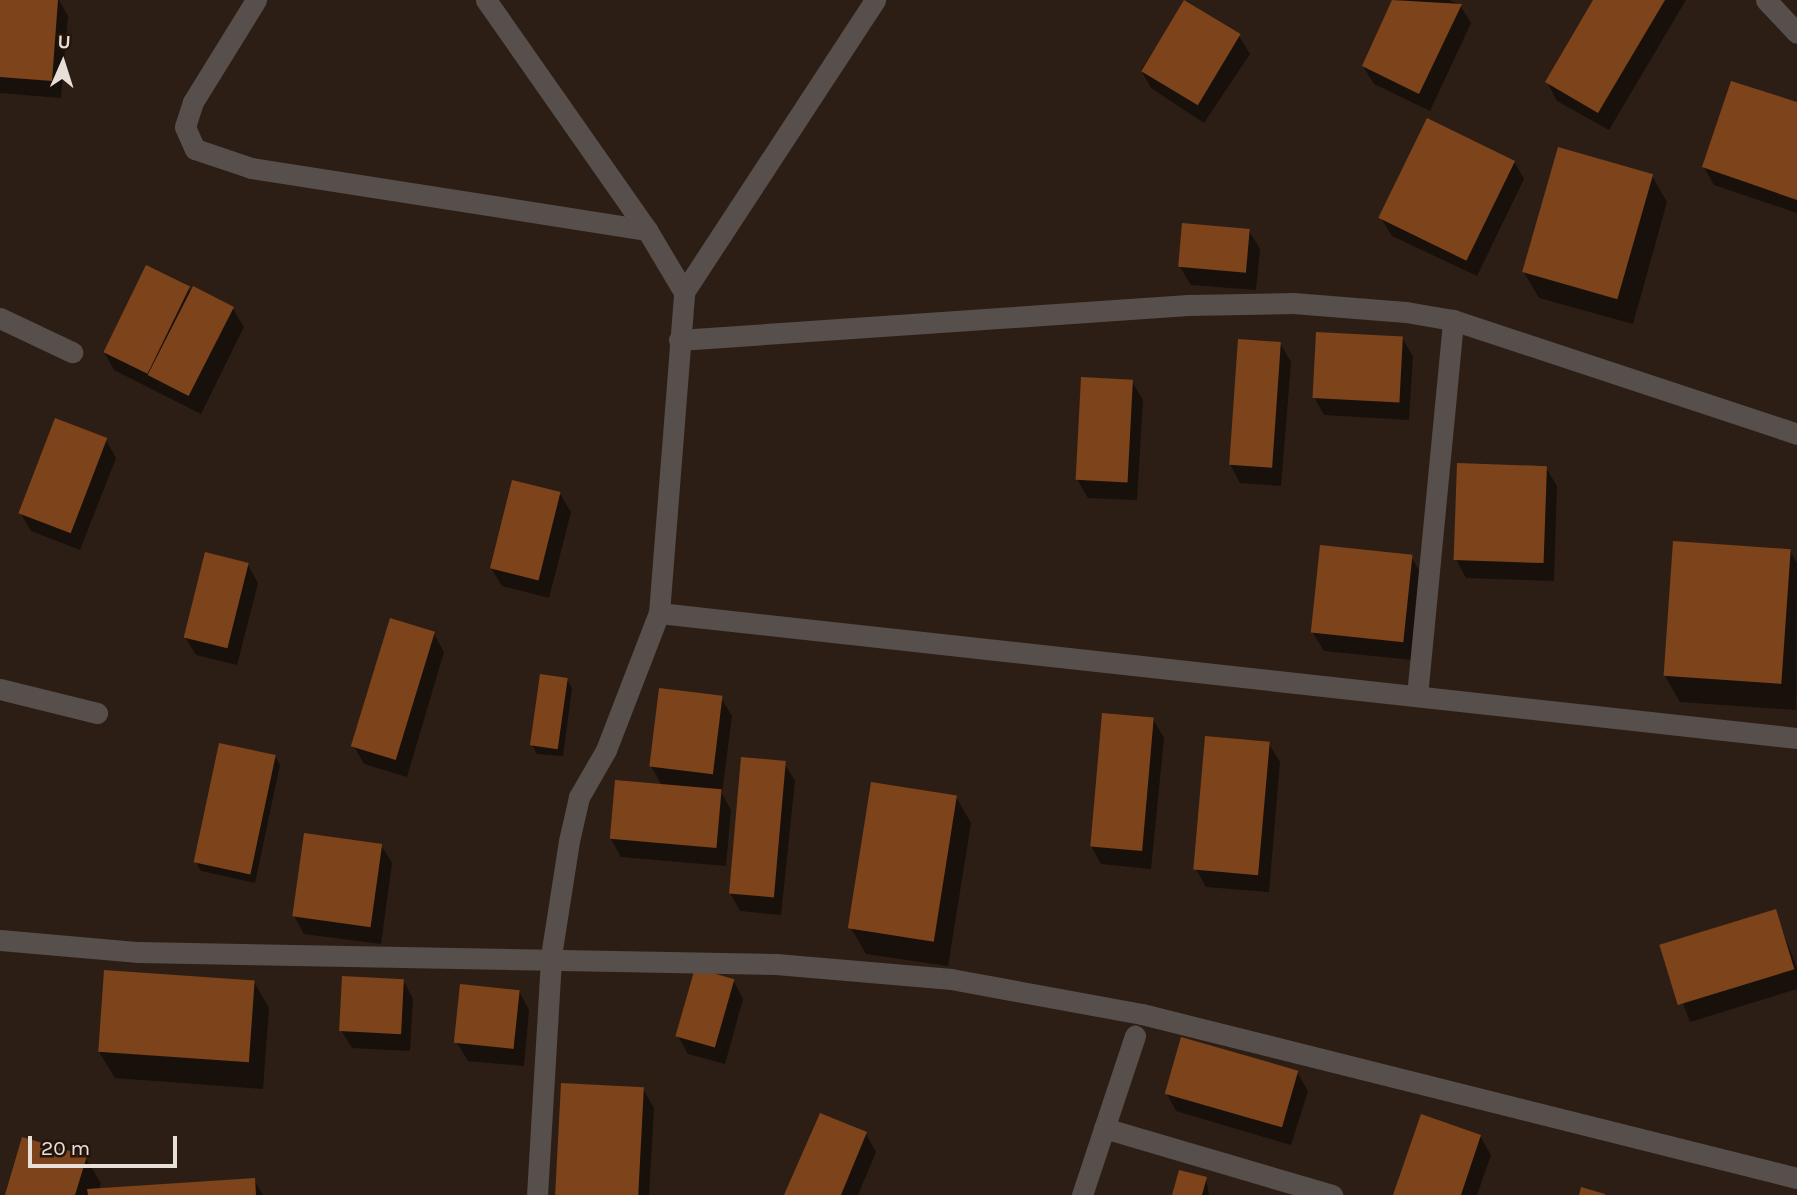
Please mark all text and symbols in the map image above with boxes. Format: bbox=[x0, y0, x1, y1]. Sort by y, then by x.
north arrow bbox=[28, 28, 98, 98]
text: U bbox=[57, 31, 71, 53]
scale bar bbox=[32, 1122, 180, 1166]
text: 20 m bbox=[41, 1136, 90, 1160]

